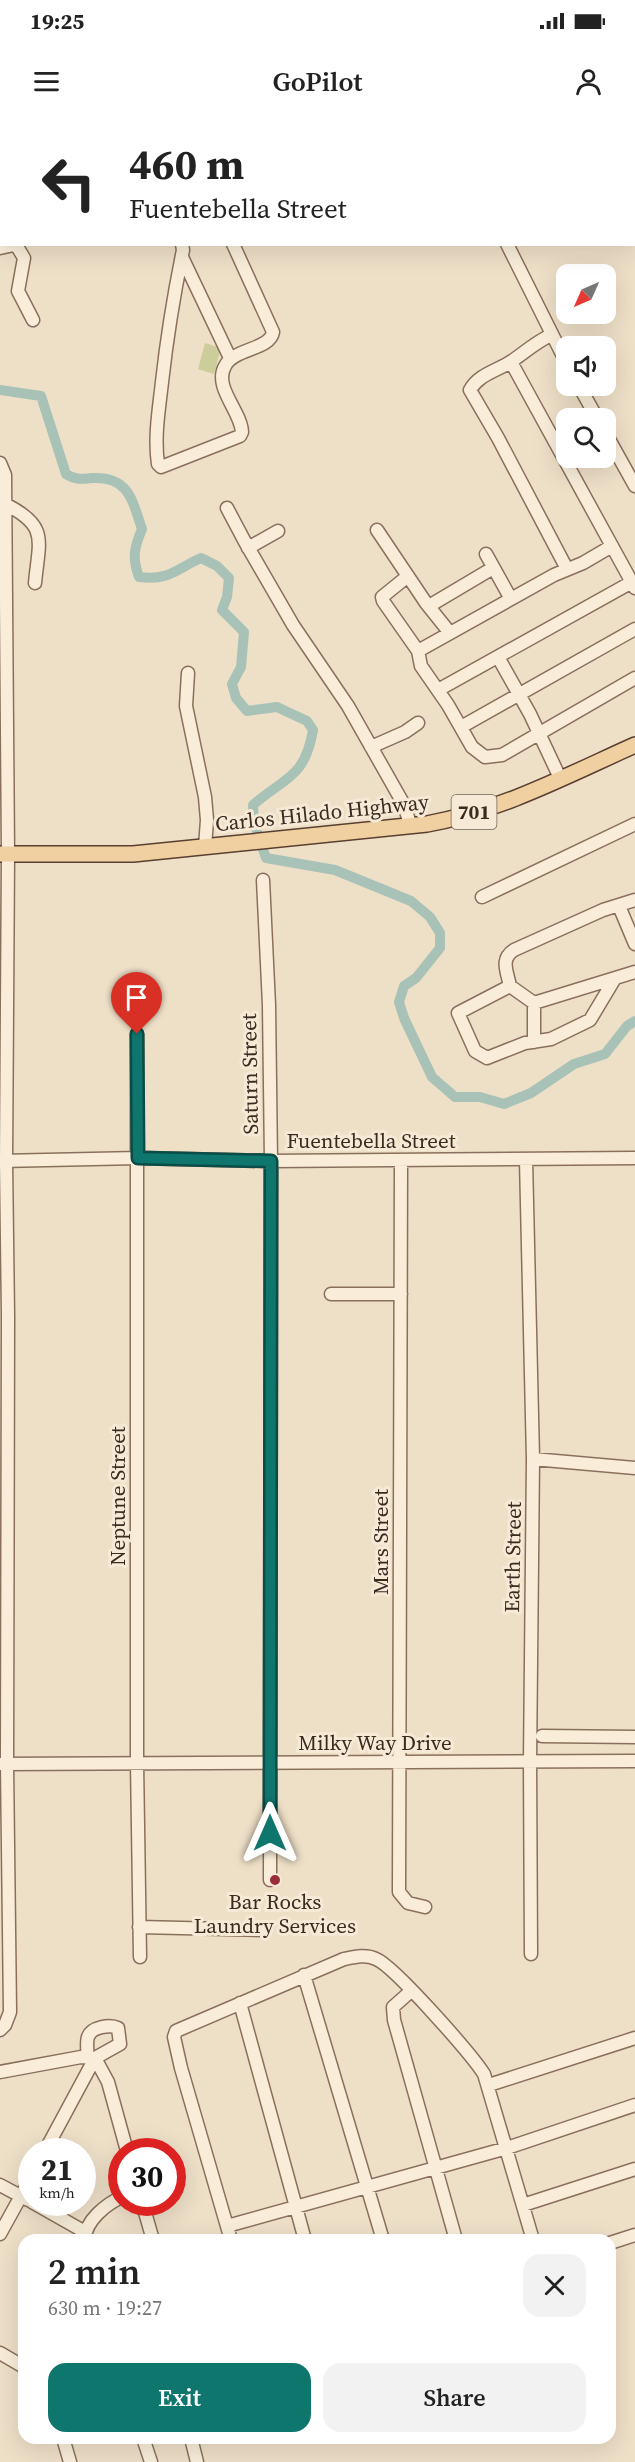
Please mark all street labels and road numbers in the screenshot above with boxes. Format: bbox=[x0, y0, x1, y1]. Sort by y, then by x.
street label: Carlos Hilado Highway bbox=[214, 787, 430, 838]
road number: 701 bbox=[452, 795, 496, 829]
street label: Saturn Street bbox=[234, 1013, 265, 1135]
street label: Fuentebella Street bbox=[286, 1126, 456, 1155]
street label: Neptune Street bbox=[103, 1426, 132, 1566]
street label: Mars Street bbox=[366, 1489, 395, 1595]
street label: Earth Street bbox=[497, 1501, 528, 1613]
street label: Milky Way Drive bbox=[298, 1728, 452, 1757]

